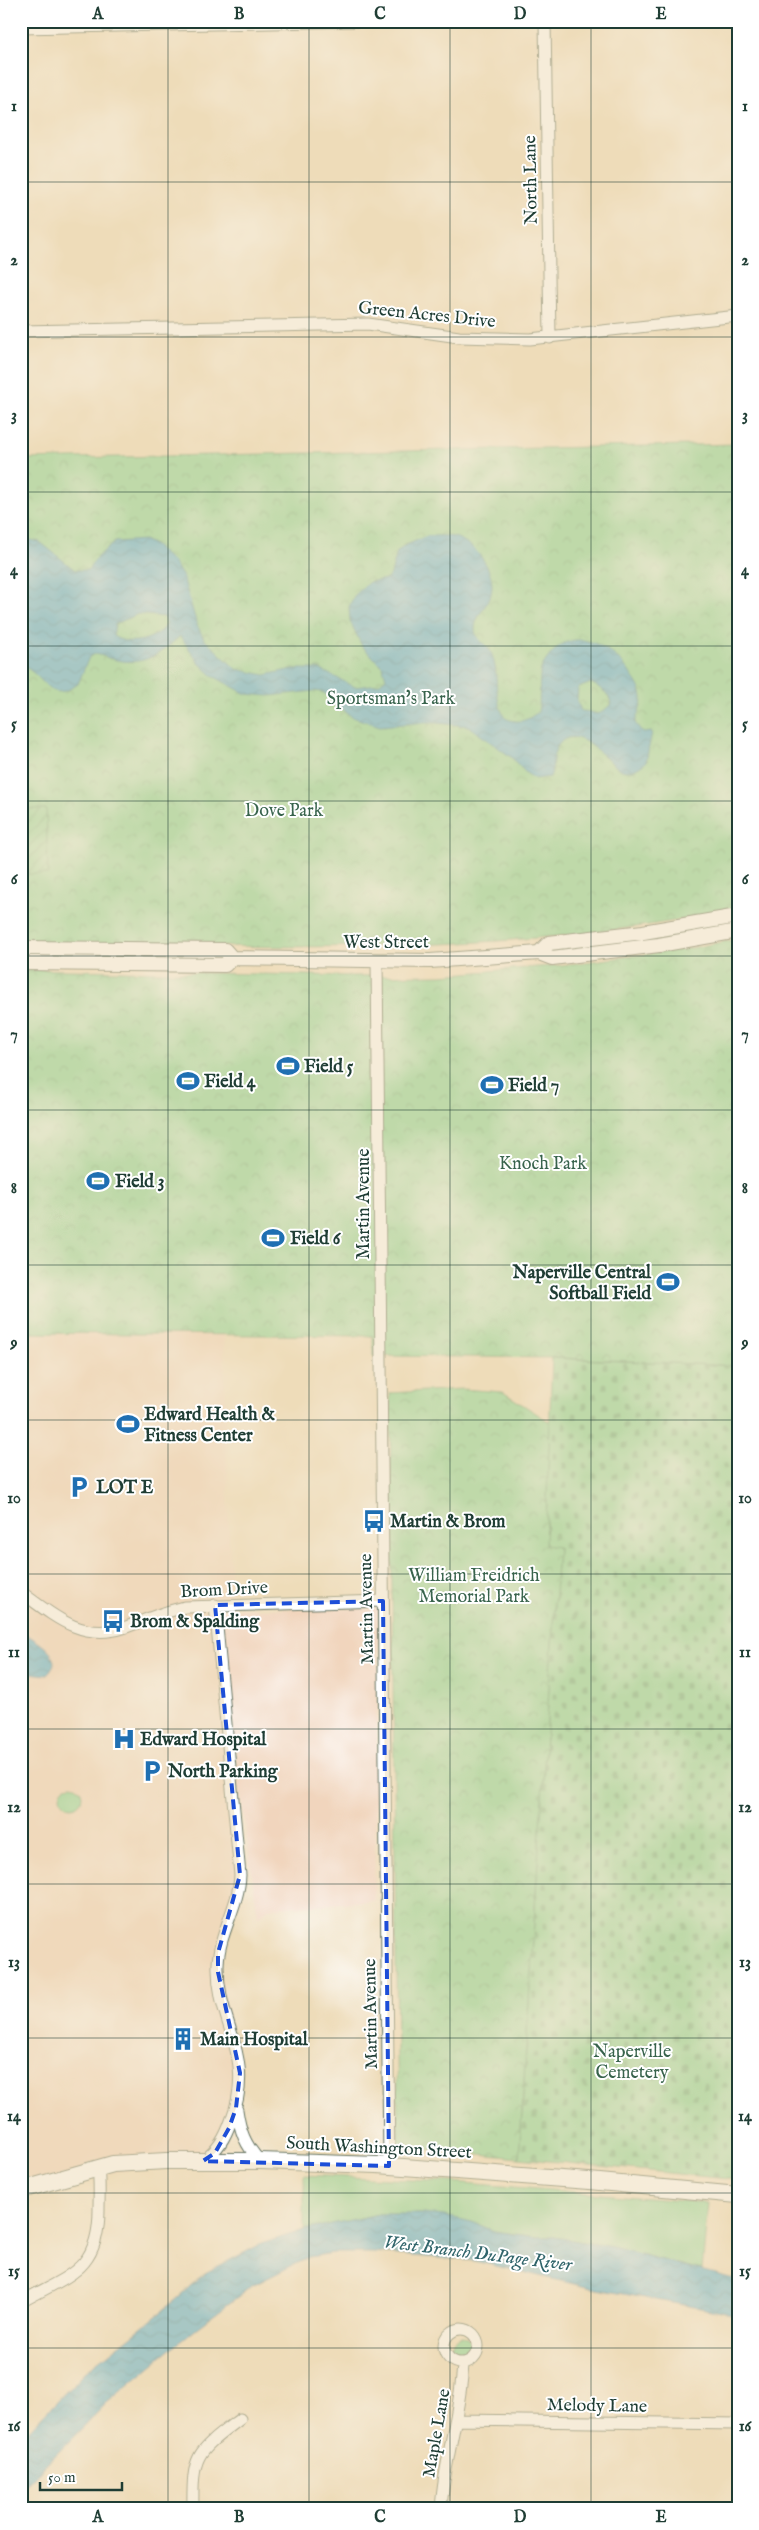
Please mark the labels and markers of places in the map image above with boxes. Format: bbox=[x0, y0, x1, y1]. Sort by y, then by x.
sports icon: Field 5 bbox=[275, 1053, 301, 1079]
place label: Field 5 bbox=[304, 1056, 354, 1079]
sports icon: Field 4 bbox=[175, 1068, 201, 1094]
place label: Field 4 bbox=[204, 1071, 257, 1094]
sports icon: Field 7 bbox=[479, 1072, 505, 1098]
place label: Field 7 bbox=[508, 1075, 559, 1098]
sports icon: Field 3 bbox=[85, 1168, 111, 1194]
place label: Field 3 bbox=[115, 1171, 165, 1194]
sports icon: Field 6 bbox=[260, 1225, 286, 1251]
place label: Field 6 bbox=[290, 1228, 342, 1251]
place label: Naperville Central Softball Field bbox=[512, 1262, 652, 1306]
sports icon: Naperville Central Softball Field bbox=[655, 1269, 681, 1295]
place label: Edward Health & Fitness Center bbox=[144, 1404, 276, 1448]
sports icon: Edward Health & Fitness Center bbox=[115, 1411, 141, 1437]
parking icon: LOT E bbox=[66, 1474, 92, 1500]
place label: LOT E bbox=[96, 1477, 154, 1500]
bus stop icon: Martin & Brom bbox=[361, 1508, 387, 1534]
place label: Martin & Brom bbox=[390, 1511, 506, 1534]
bus stop icon: Brom & Spalding bbox=[100, 1608, 126, 1634]
place label: Brom & Spalding bbox=[130, 1611, 260, 1634]
hospital icon: Edward Hospital bbox=[111, 1726, 137, 1752]
place label: Edward Hospital bbox=[140, 1729, 267, 1752]
parking icon: North Parking bbox=[139, 1758, 165, 1784]
place label: North Parking bbox=[167, 1761, 279, 1784]
building icon: Main Hospital bbox=[170, 2026, 196, 2052]
place label: Main Hospital bbox=[200, 2029, 309, 2052]

